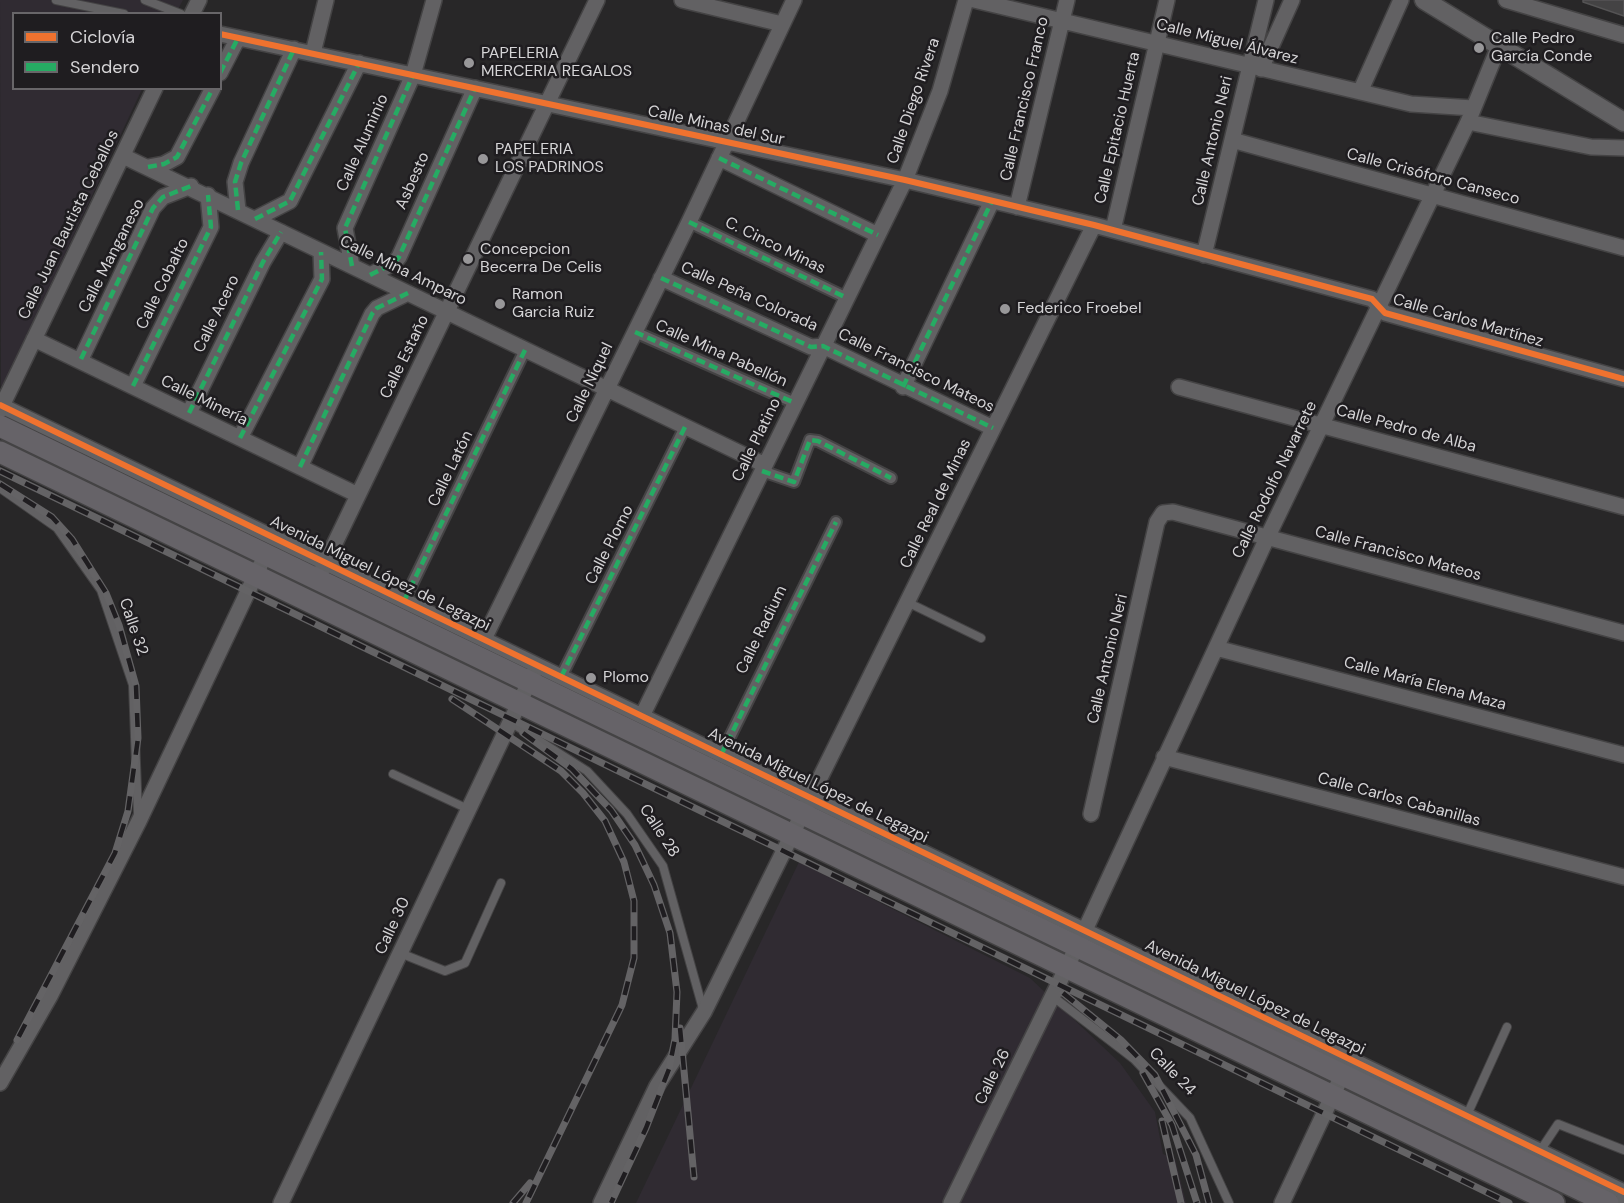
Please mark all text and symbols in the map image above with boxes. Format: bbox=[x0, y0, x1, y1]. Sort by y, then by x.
legend bbox=[12, 12, 222, 90]
street label: Calle Francisco Franco bbox=[997, 15, 1053, 183]
street label: Calle Miguel Álvarez bbox=[1154, 15, 1300, 69]
text: Ciclovía bbox=[70, 25, 135, 49]
place label: Calle Pedro García Conde bbox=[1491, 29, 1592, 67]
street label: Calle Diego Rivera bbox=[883, 35, 945, 167]
marker: Calle Pedro García Conde bbox=[1472, 41, 1486, 55]
place label: PAPELERIA MERCERIA REGALOS bbox=[481, 44, 632, 82]
street label: Calle Epitacio Huerta bbox=[1091, 50, 1145, 206]
text: Sendero bbox=[70, 55, 140, 79]
marker: PAPELERIA MERCERIA REGALOS bbox=[462, 56, 476, 70]
street label: Calle Antonio Neri bbox=[1189, 74, 1237, 208]
street label: Calle Aluminio bbox=[333, 91, 393, 195]
street label: Calle Minas del Sur bbox=[646, 102, 786, 150]
street label: Calle Juan Bautista Ceballos bbox=[15, 127, 123, 323]
place label: PAPELERIA LOS PADRINOS bbox=[495, 140, 604, 178]
street label: Calle Crisóforo Canseco bbox=[1344, 145, 1522, 209]
street label: Asbesto bbox=[392, 149, 434, 213]
marker: PAPELERIA LOS PADRINOS bbox=[476, 152, 490, 166]
street label: Calle Manganeso bbox=[75, 196, 149, 316]
street label: C. Cinco Minas bbox=[722, 213, 828, 279]
street label: Calle Mina Amparo bbox=[336, 232, 470, 310]
street label: Calle Cobalto bbox=[133, 235, 193, 333]
place label: Concepcion Becerra De Celis bbox=[480, 240, 602, 278]
marker: Concepcion Becerra De Celis bbox=[461, 252, 475, 266]
street label: Calle Peña Colorada bbox=[677, 258, 821, 336]
street label: Calle Acero bbox=[190, 272, 244, 356]
place label: Ramon Garcia Ruiz bbox=[512, 285, 594, 323]
street label: Calle Carlos Martínez bbox=[1391, 290, 1545, 352]
marker: Ramon Garcia Ruiz bbox=[493, 297, 507, 311]
place label: Federico Froebel bbox=[1017, 299, 1142, 319]
marker: Federico Froebel bbox=[998, 302, 1012, 316]
street label: Calle Estaño bbox=[376, 312, 434, 402]
street label: Calle Mina Pabellón bbox=[652, 316, 790, 392]
street label: Calle Francisco Mateos bbox=[835, 325, 997, 417]
street label: Calle Níquel bbox=[562, 340, 618, 426]
street label: Calle Minería bbox=[157, 372, 251, 430]
street label: Calle Platino bbox=[728, 395, 786, 485]
street label: Calle Rodolfo Navarrete bbox=[1228, 398, 1322, 562]
street label: Calle Pedro de Alba bbox=[1334, 401, 1478, 457]
street label: Calle Latón bbox=[424, 428, 478, 510]
street label: Calle Real de Minas bbox=[896, 436, 976, 572]
street label: Calle Plomo bbox=[582, 502, 638, 588]
street label: Avenida Miguel López de Legazpi bbox=[267, 512, 493, 636]
street label: Calle Francisco Mateos bbox=[1313, 523, 1483, 585]
street label: Calle Radium bbox=[732, 583, 792, 677]
street label: Calle Antonio Neri bbox=[1084, 592, 1132, 726]
street label: Calle 32 bbox=[114, 596, 152, 658]
street label: Calle María Elena Maza bbox=[1342, 653, 1508, 715]
place label: Plomo bbox=[603, 668, 649, 688]
marker: Plomo bbox=[584, 671, 598, 685]
street label: Avenida Miguel López de Legazpi bbox=[705, 724, 931, 848]
street label: Calle Carlos Cabanillas bbox=[1315, 769, 1483, 831]
street label: Calle 28 bbox=[635, 801, 683, 861]
street label: Calle 30 bbox=[371, 894, 415, 958]
street label: Avenida Miguel López de Legazpi bbox=[1142, 936, 1368, 1060]
street label: Calle 24 bbox=[1144, 1044, 1200, 1100]
street label: Calle 26 bbox=[971, 1046, 1015, 1108]

